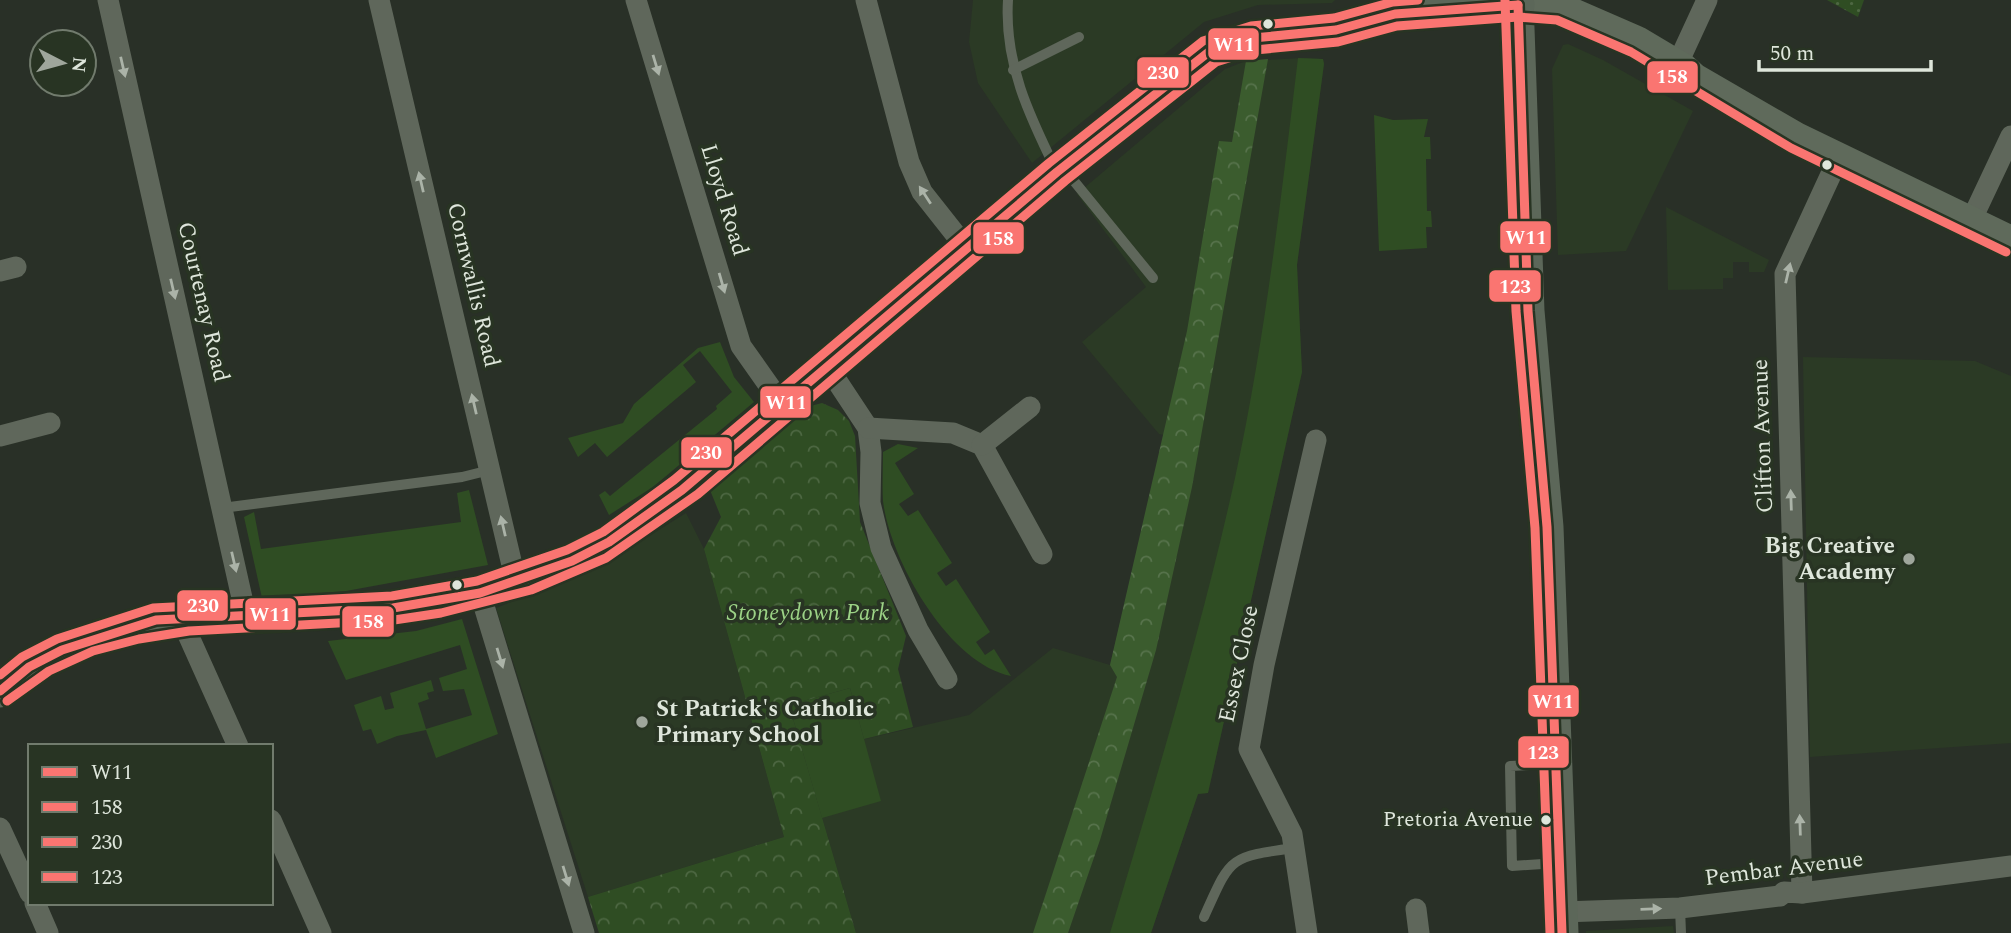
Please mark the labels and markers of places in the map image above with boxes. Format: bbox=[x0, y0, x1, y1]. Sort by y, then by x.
unlabelled marker bbox=[1261, 17, 1275, 31]
unlabelled marker bbox=[1820, 158, 1834, 172]
place label: Big Creative Academy bbox=[1764, 529, 1896, 590]
marker: Big Creative Academy bbox=[1901, 551, 1917, 567]
unlabelled marker bbox=[450, 578, 464, 592]
place label: St Patrick's Catholic Primary School bbox=[656, 692, 874, 753]
marker: St Patrick's Catholic Primary School bbox=[634, 714, 650, 730]
place label: Pretoria Avenue bbox=[1383, 804, 1533, 836]
marker: Pretoria Avenue bbox=[1539, 813, 1553, 827]

